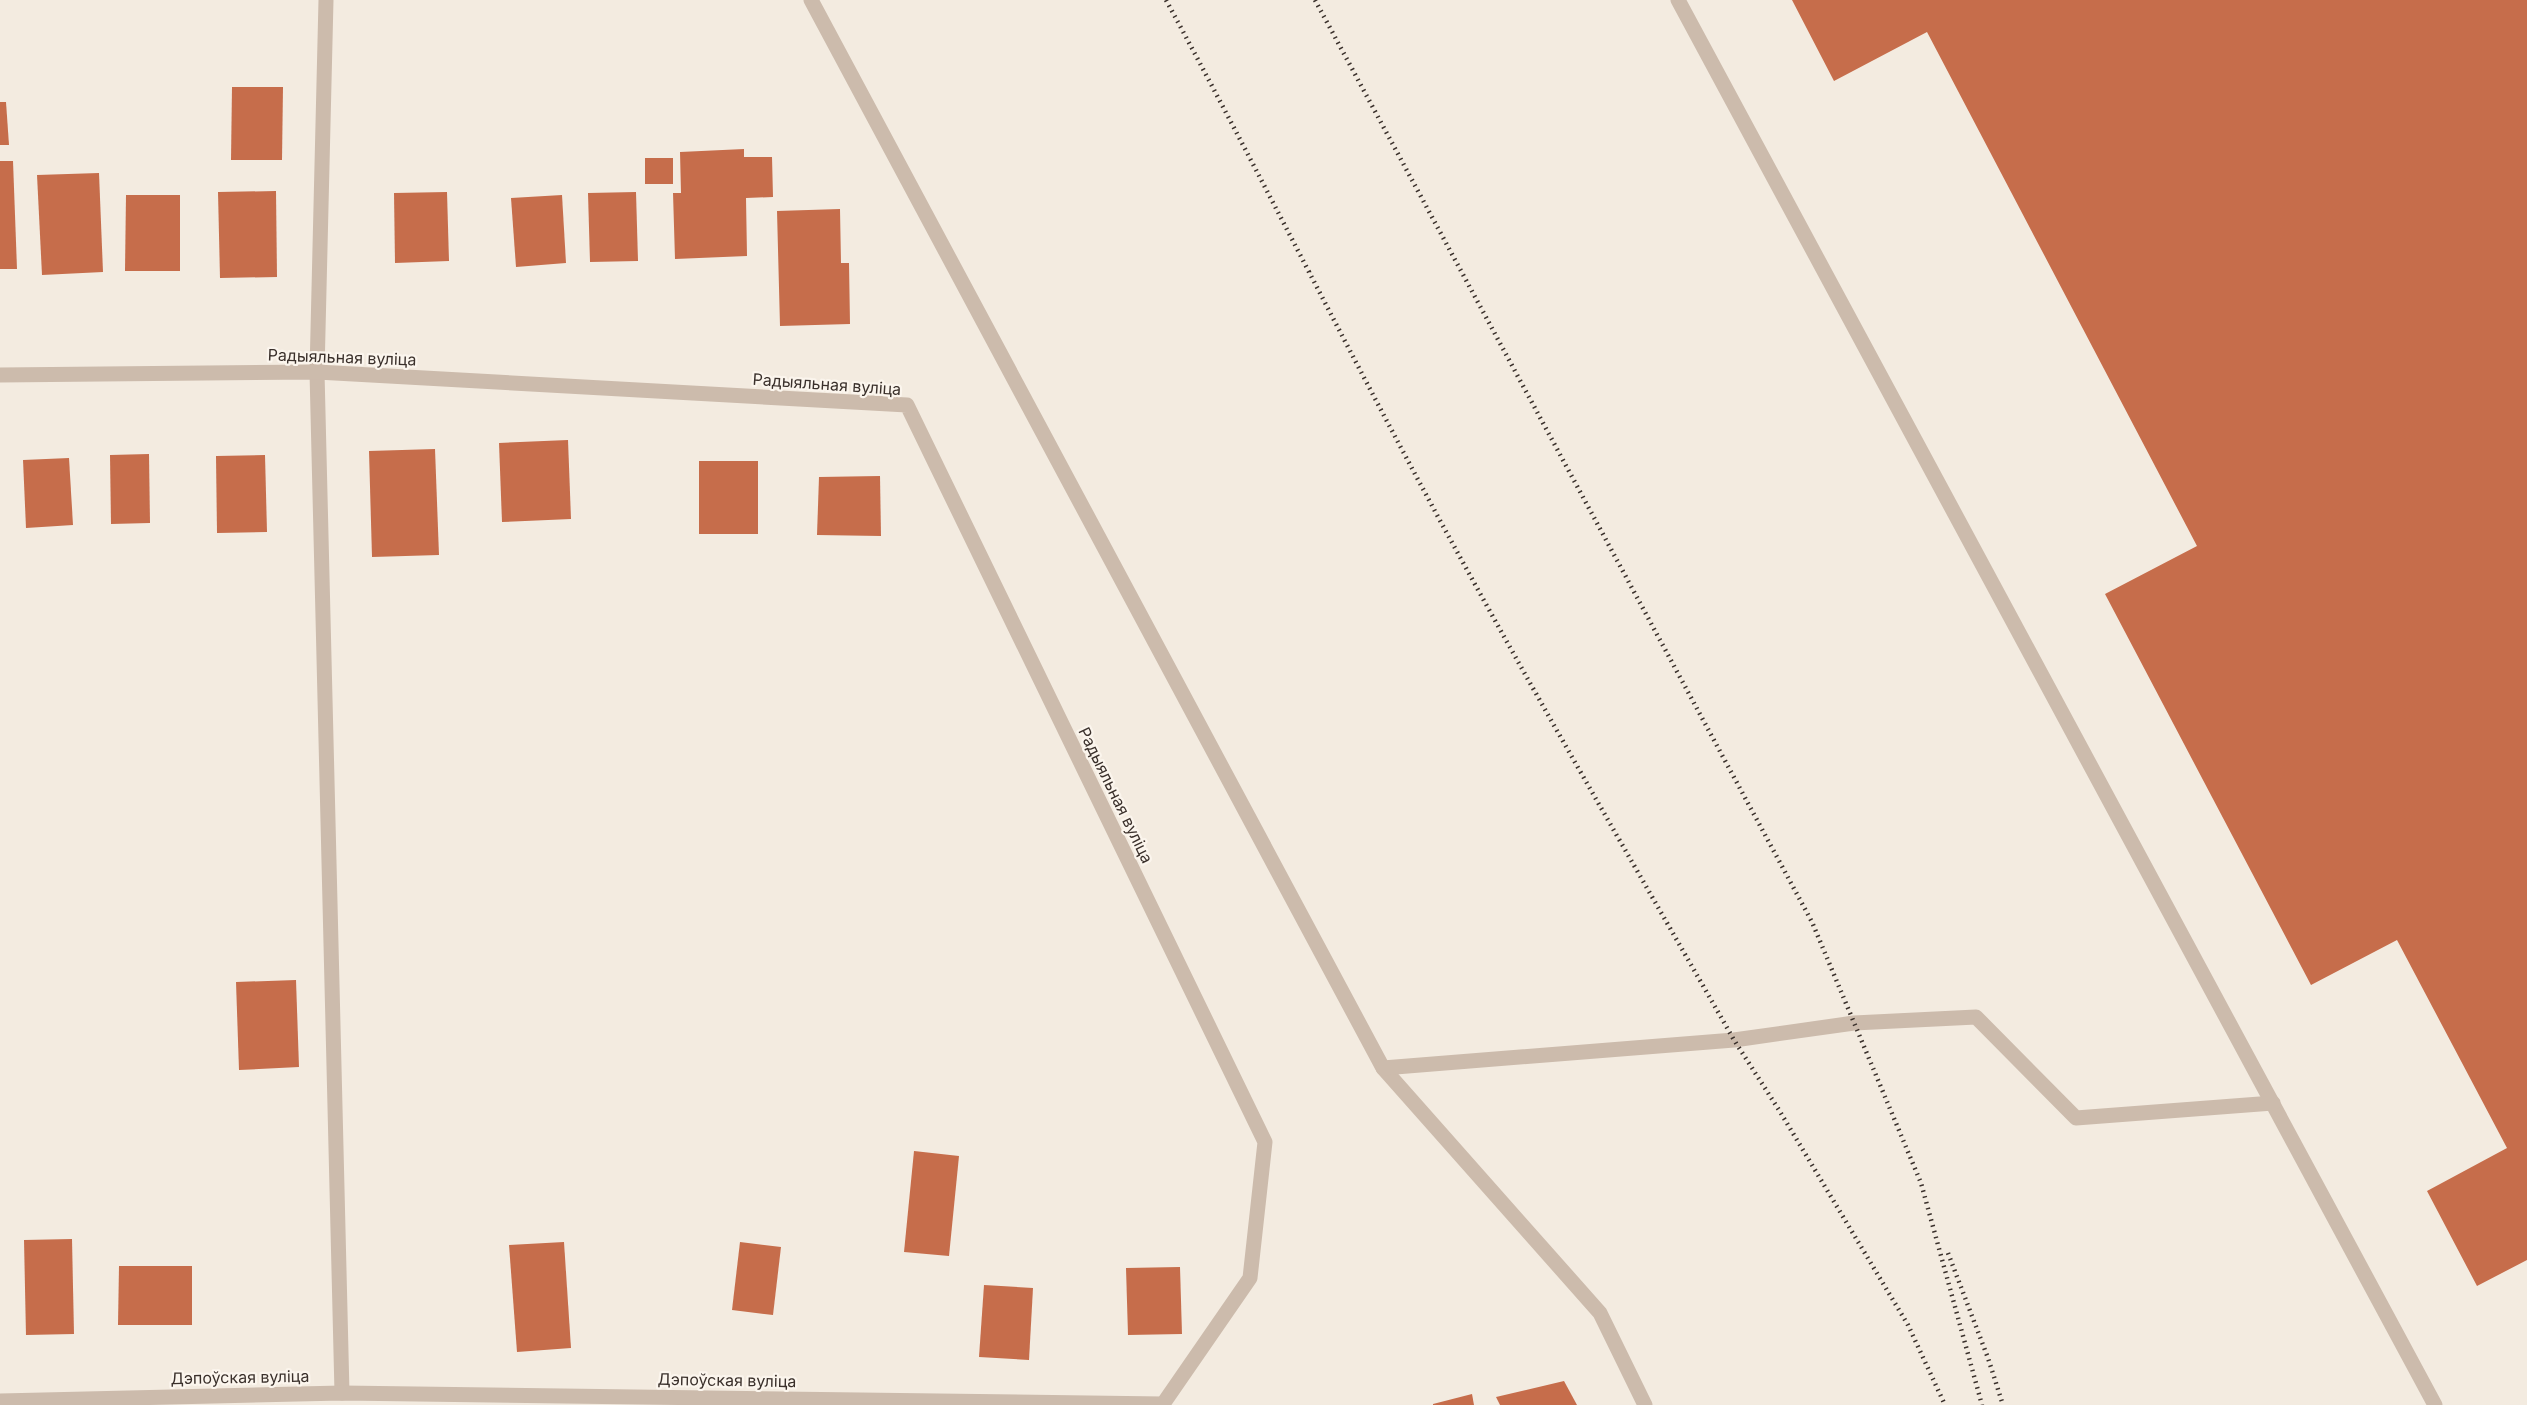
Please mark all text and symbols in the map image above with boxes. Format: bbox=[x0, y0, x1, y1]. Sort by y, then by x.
street label: Радыяльная вуліца bbox=[267, 344, 417, 370]
street label: Радыяльная вуліца bbox=[752, 369, 902, 399]
street label: Радыяльная вуліца bbox=[1074, 724, 1158, 866]
street label: Дэпоўская вуліца bbox=[171, 1366, 309, 1388]
street label: Дэпоўская вуліца bbox=[658, 1369, 796, 1391]

